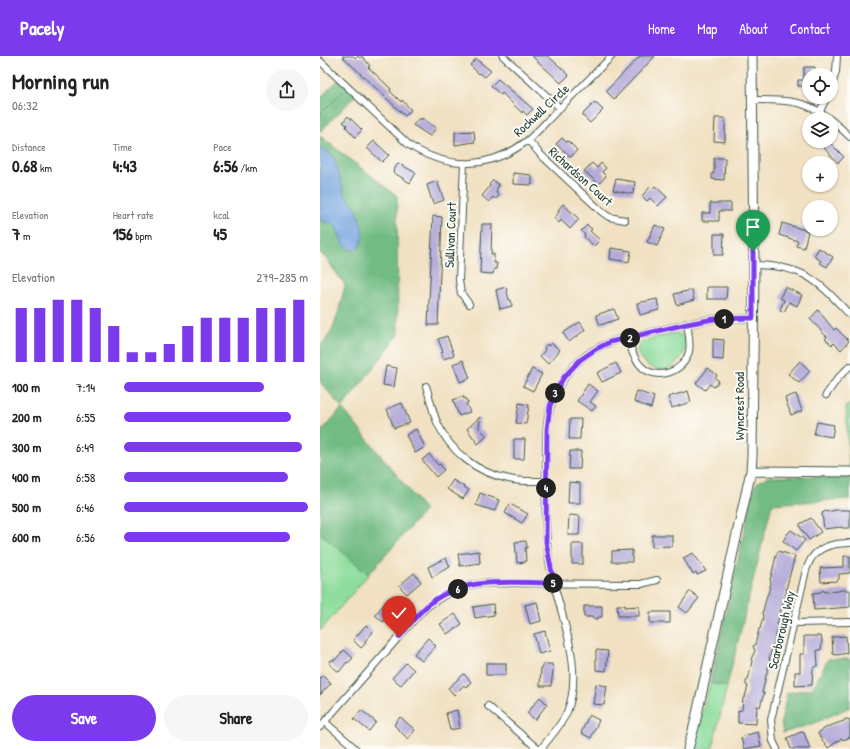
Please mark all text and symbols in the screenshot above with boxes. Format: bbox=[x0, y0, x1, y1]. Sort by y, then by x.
text: Pacely bbox=[20, 15, 65, 41]
text: Home bbox=[648, 19, 675, 38]
text: Map bbox=[697, 19, 717, 38]
text: About bbox=[739, 19, 768, 38]
text: Contact bbox=[790, 19, 830, 38]
text: Morning run bbox=[12, 66, 109, 96]
map controls bbox=[802, 68, 838, 236]
button: locate bbox=[802, 68, 838, 104]
button: share bbox=[266, 69, 308, 111]
street label: Rockwell Circle bbox=[509, 80, 573, 140]
text: 06:32 bbox=[12, 96, 38, 114]
button: layers bbox=[802, 112, 838, 148]
text: Distance bbox=[12, 140, 46, 154]
text: Time bbox=[113, 140, 132, 154]
text: Pace bbox=[213, 140, 232, 154]
street label: Richardson Court bbox=[545, 142, 617, 210]
text: 0.68 bbox=[12, 154, 37, 177]
text: 4:43 bbox=[113, 154, 137, 177]
text: 6:56 bbox=[213, 154, 238, 177]
button: + bbox=[802, 156, 838, 192]
text: km bbox=[37, 161, 52, 175]
text: /km bbox=[238, 161, 257, 175]
button: − bbox=[802, 200, 838, 236]
street label: Sullivan Court bbox=[440, 201, 460, 268]
text: Elevation bbox=[12, 208, 49, 222]
text: Heart rate bbox=[113, 208, 154, 222]
text: kcal bbox=[213, 208, 229, 222]
pin bbox=[736, 210, 770, 251]
icon: arrive bbox=[742, 216, 764, 238]
text: 7 bbox=[12, 222, 20, 245]
text: 156 bbox=[113, 222, 133, 245]
text: 45 bbox=[213, 222, 227, 245]
text: m bbox=[20, 229, 30, 243]
text: bpm bbox=[133, 229, 152, 243]
text: Elevation bbox=[12, 268, 55, 286]
text: 279–285 m bbox=[256, 268, 308, 286]
pin: 1 bbox=[714, 309, 734, 329]
text: 1 bbox=[722, 312, 726, 326]
pin: 2 bbox=[620, 328, 640, 348]
text: 2 bbox=[627, 331, 633, 345]
street label: Wyncrest Road bbox=[730, 372, 748, 440]
text: 100 m bbox=[12, 378, 40, 396]
text: 7:14 bbox=[76, 378, 95, 396]
pin: 3 bbox=[545, 383, 565, 403]
text: 3 bbox=[553, 386, 557, 400]
text: 200 m bbox=[12, 408, 42, 426]
text: 6:55 bbox=[76, 408, 95, 426]
text: 300 m bbox=[12, 438, 41, 456]
text: 6:49 bbox=[76, 438, 94, 456]
text: 400 m bbox=[12, 468, 40, 486]
text: 6:58 bbox=[76, 468, 95, 486]
pin: 4 bbox=[536, 478, 556, 498]
text: 4 bbox=[544, 481, 548, 495]
text: 500 m bbox=[12, 498, 41, 516]
text: 6:46 bbox=[76, 498, 94, 516]
text: 600 m bbox=[12, 528, 41, 546]
text: 6:56 bbox=[76, 528, 95, 546]
pin: 5 bbox=[543, 573, 563, 593]
text: 5 bbox=[551, 576, 555, 590]
pin: 6 bbox=[448, 579, 468, 599]
text: 6 bbox=[456, 582, 460, 596]
street label: Scarborough Way bbox=[763, 589, 799, 671]
pin bbox=[382, 596, 416, 637]
icon: check bbox=[388, 602, 410, 624]
button: Save bbox=[12, 695, 156, 741]
button: Share bbox=[164, 695, 308, 741]

